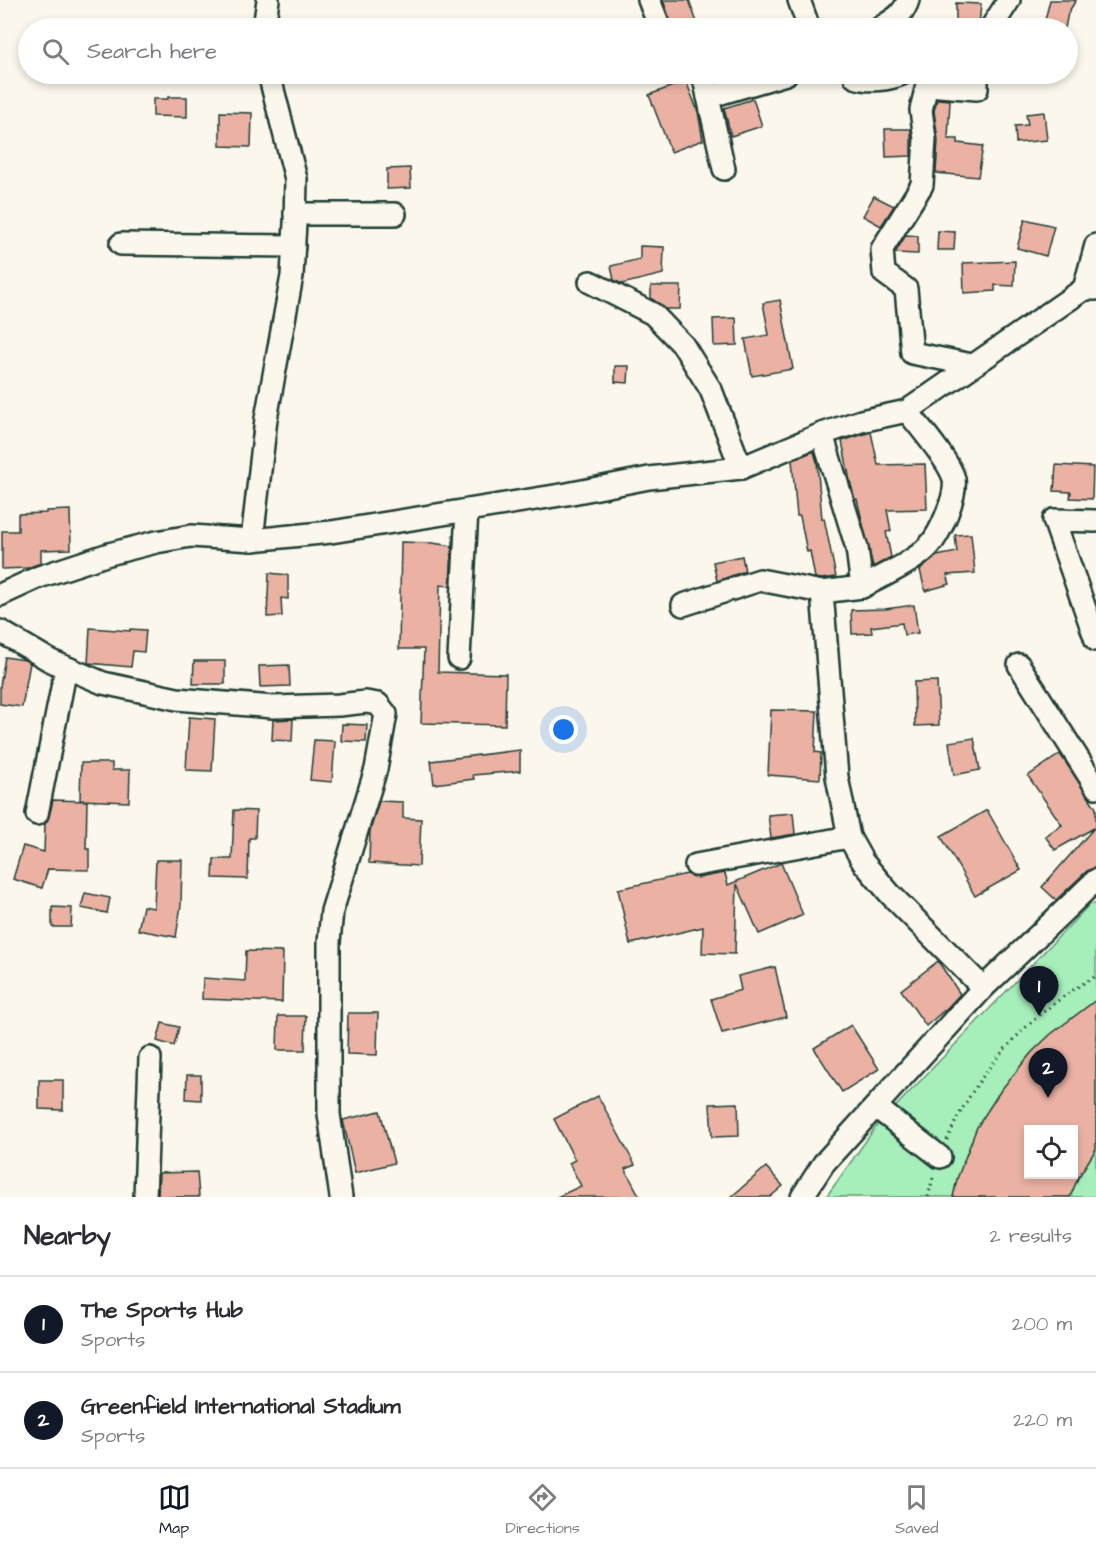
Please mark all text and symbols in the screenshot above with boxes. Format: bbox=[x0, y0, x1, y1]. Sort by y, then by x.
search box bbox=[18, 18, 1078, 84]
icon: search bbox=[39, 35, 72, 68]
text: Search here bbox=[87, 36, 217, 67]
your location bbox=[549, 715, 578, 744]
pin: 1 bbox=[1020, 966, 1058, 1016]
pin: 2 bbox=[1028, 1048, 1068, 1098]
map controls bbox=[1024, 1125, 1078, 1179]
button: locate bbox=[1024, 1125, 1078, 1179]
text: Nearby bbox=[24, 1218, 111, 1254]
text: 2 results bbox=[989, 1222, 1072, 1250]
text: The Sports Hub bbox=[81, 1295, 243, 1326]
text: 1 bbox=[42, 1310, 45, 1338]
text: 200 m bbox=[1012, 1310, 1072, 1338]
text: Sports bbox=[81, 1326, 145, 1354]
text: Greenfield International Stadium bbox=[81, 1391, 401, 1422]
text: 2 bbox=[38, 1406, 49, 1434]
text: 220 m bbox=[1013, 1406, 1072, 1434]
text: Sports bbox=[81, 1422, 145, 1450]
tab: Map bbox=[158, 1481, 191, 1539]
tab: Directions bbox=[506, 1481, 580, 1539]
tab: Saved bbox=[895, 1481, 938, 1539]

